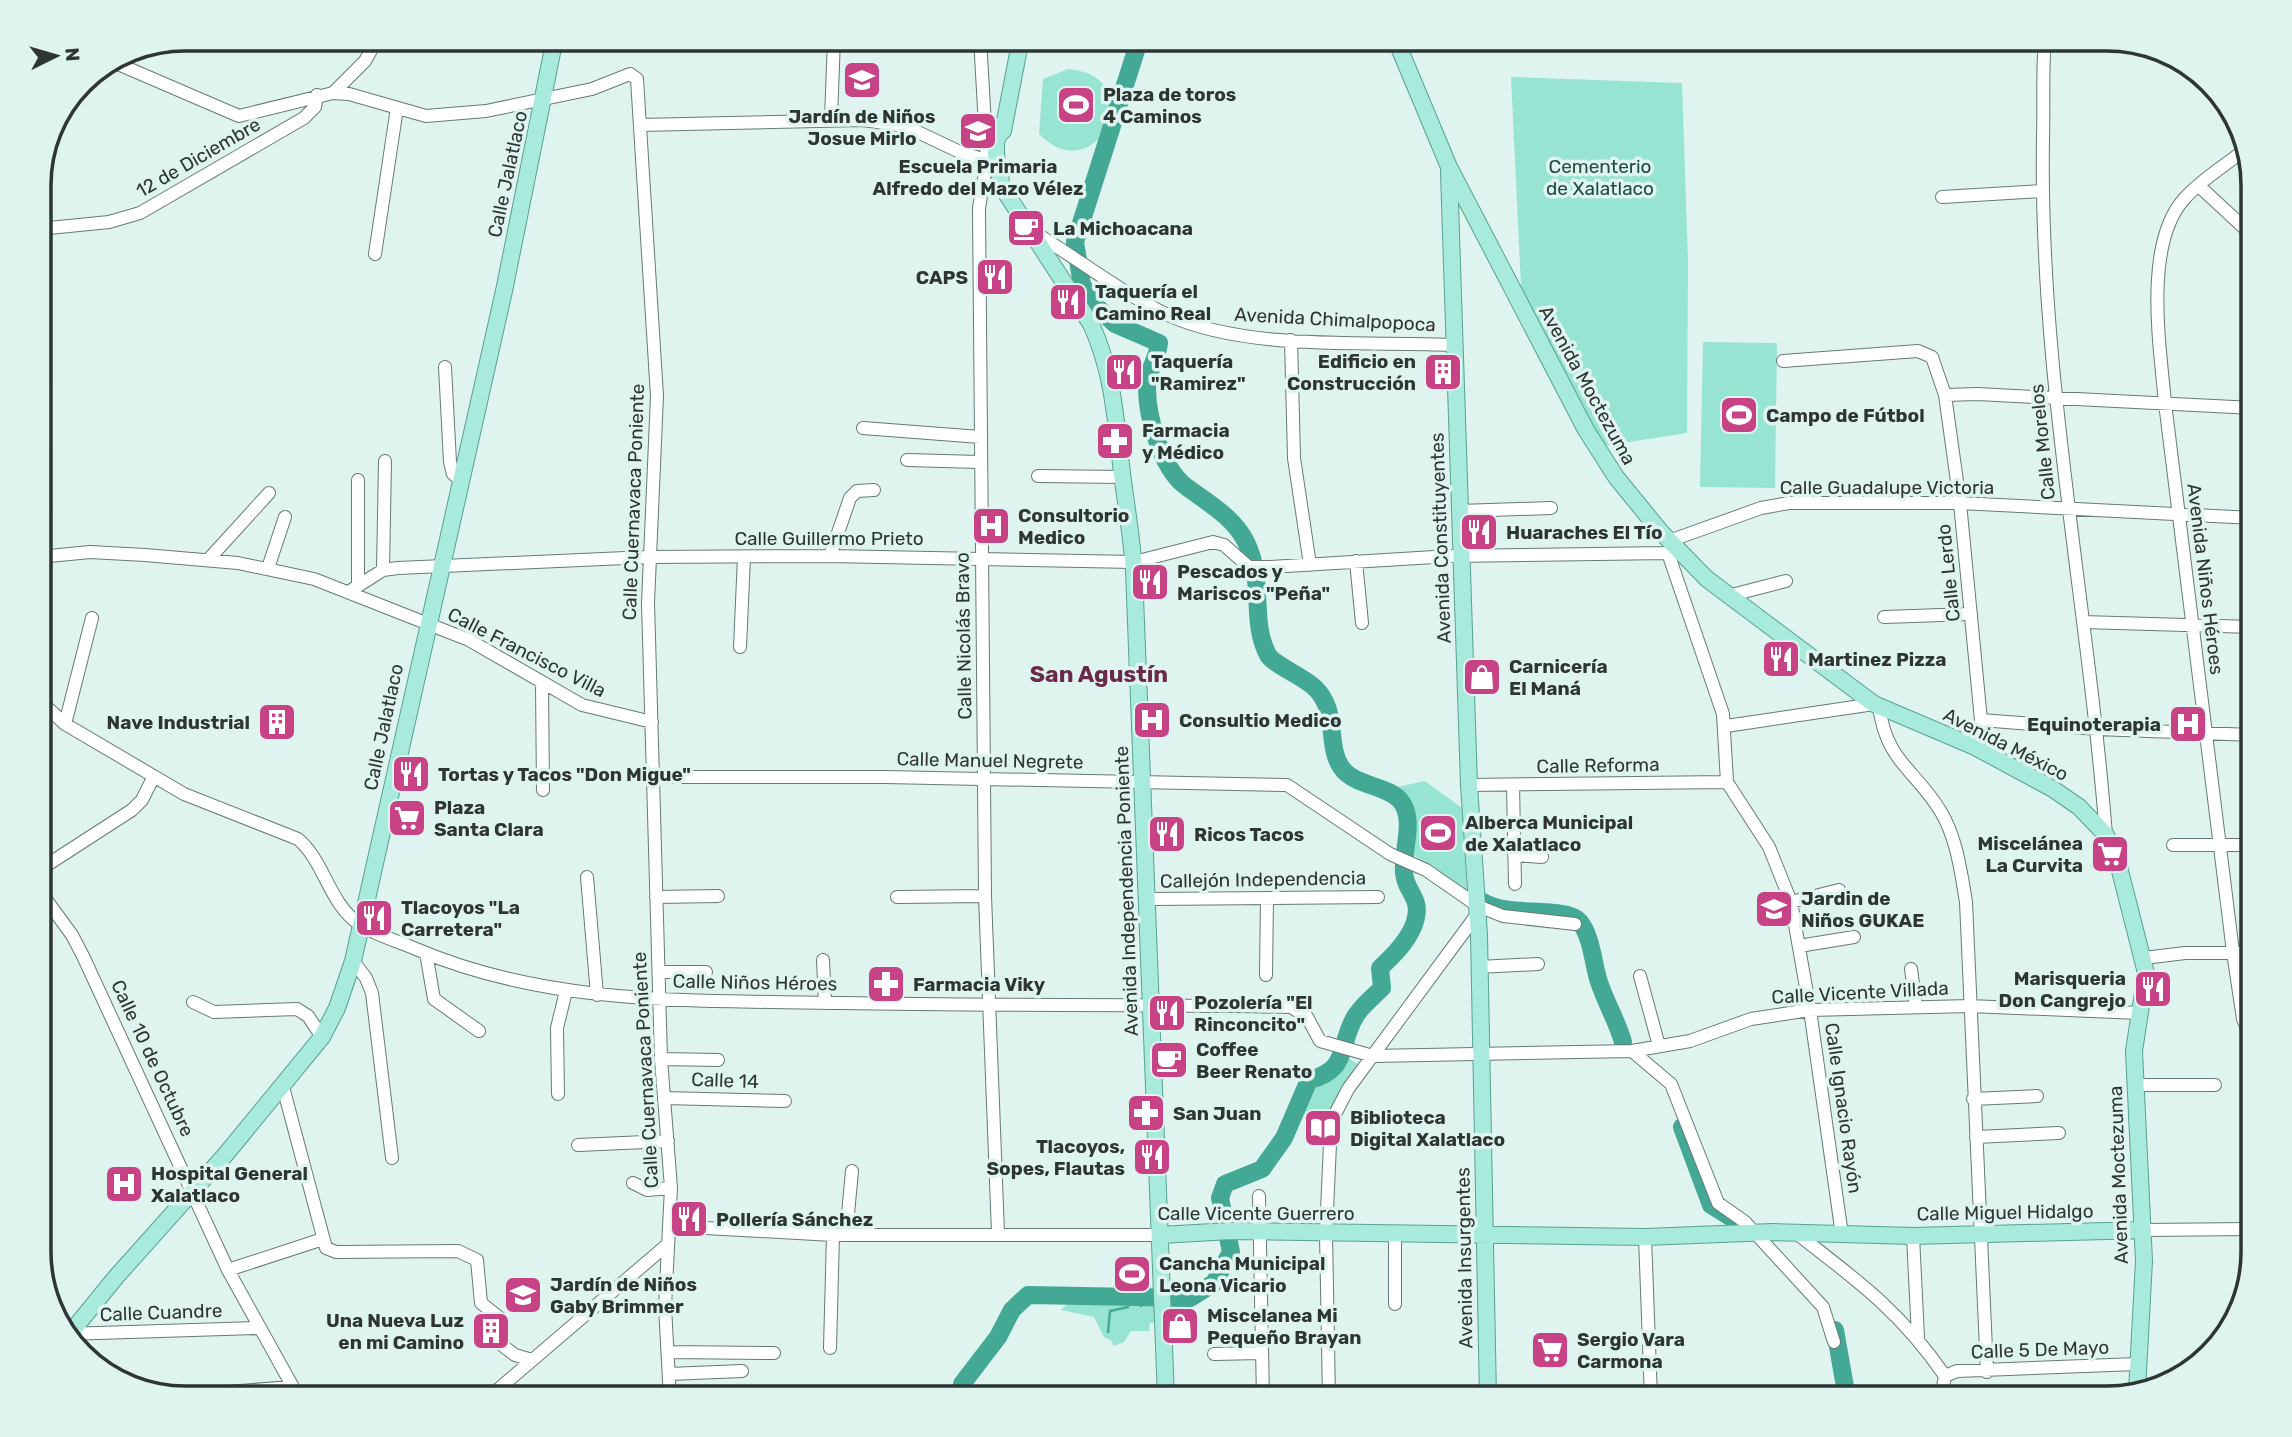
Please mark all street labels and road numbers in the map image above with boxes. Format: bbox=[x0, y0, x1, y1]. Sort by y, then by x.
street label: Calle Jalatlaco bbox=[483, 109, 532, 240]
street label: 12 de Diciembre bbox=[132, 113, 265, 202]
street label: Avenida Moctezuma bbox=[1534, 302, 1641, 469]
street label: Avenida Chimalpopoca bbox=[1234, 303, 1436, 336]
street label: Calle Cuernavaca Poniente bbox=[618, 383, 649, 621]
street label: Calle Morelos bbox=[2025, 383, 2060, 501]
street label: Avenida Constituyentes bbox=[1425, 432, 1456, 644]
street label: Calle Guadalupe Victoria bbox=[1780, 476, 1994, 499]
street label: Avenida Niños Héroes bbox=[2182, 482, 2229, 676]
street label: Calle Lerdo bbox=[1932, 523, 1965, 623]
street label: Calle Guillermo Prieto bbox=[734, 527, 924, 550]
street label: Calle Nicolás Bravo bbox=[951, 552, 976, 720]
street label: Calle Francisco Villa bbox=[444, 603, 610, 702]
street label: Calle Jalatlaco bbox=[359, 662, 408, 793]
street label: Avenida México bbox=[1939, 703, 2072, 786]
street label: Avenida Independencia Poniente bbox=[1110, 745, 1143, 1037]
street label: Calle Manuel Negrete bbox=[896, 747, 1084, 774]
street label: Calle Reforma bbox=[1536, 753, 1660, 778]
street label: Callejón Independencia bbox=[1160, 866, 1366, 893]
street label: Calle Cuernavaca Poniente bbox=[628, 951, 663, 1189]
street label: Calle Niños Héroes bbox=[672, 970, 838, 995]
street label: Calle 10 de Octubre bbox=[106, 976, 199, 1140]
street label: Calle Vicente Villada bbox=[1771, 976, 1949, 1009]
street label: Calle Ignacio Rayón bbox=[1820, 1021, 1867, 1195]
street label: Calle 14 bbox=[691, 1068, 759, 1093]
street label: Avenida Moctezuma bbox=[2104, 1085, 2133, 1265]
street label: Avenida Insurgentes bbox=[1451, 1167, 1478, 1349]
street label: Calle Miguel Hidalgo bbox=[1916, 1199, 2094, 1226]
street label: Calle Vicente Guerrero bbox=[1157, 1202, 1355, 1225]
street label: Calle Cuandre bbox=[99, 1299, 223, 1326]
street label: Calle 5 De Mayo bbox=[1970, 1336, 2110, 1363]

